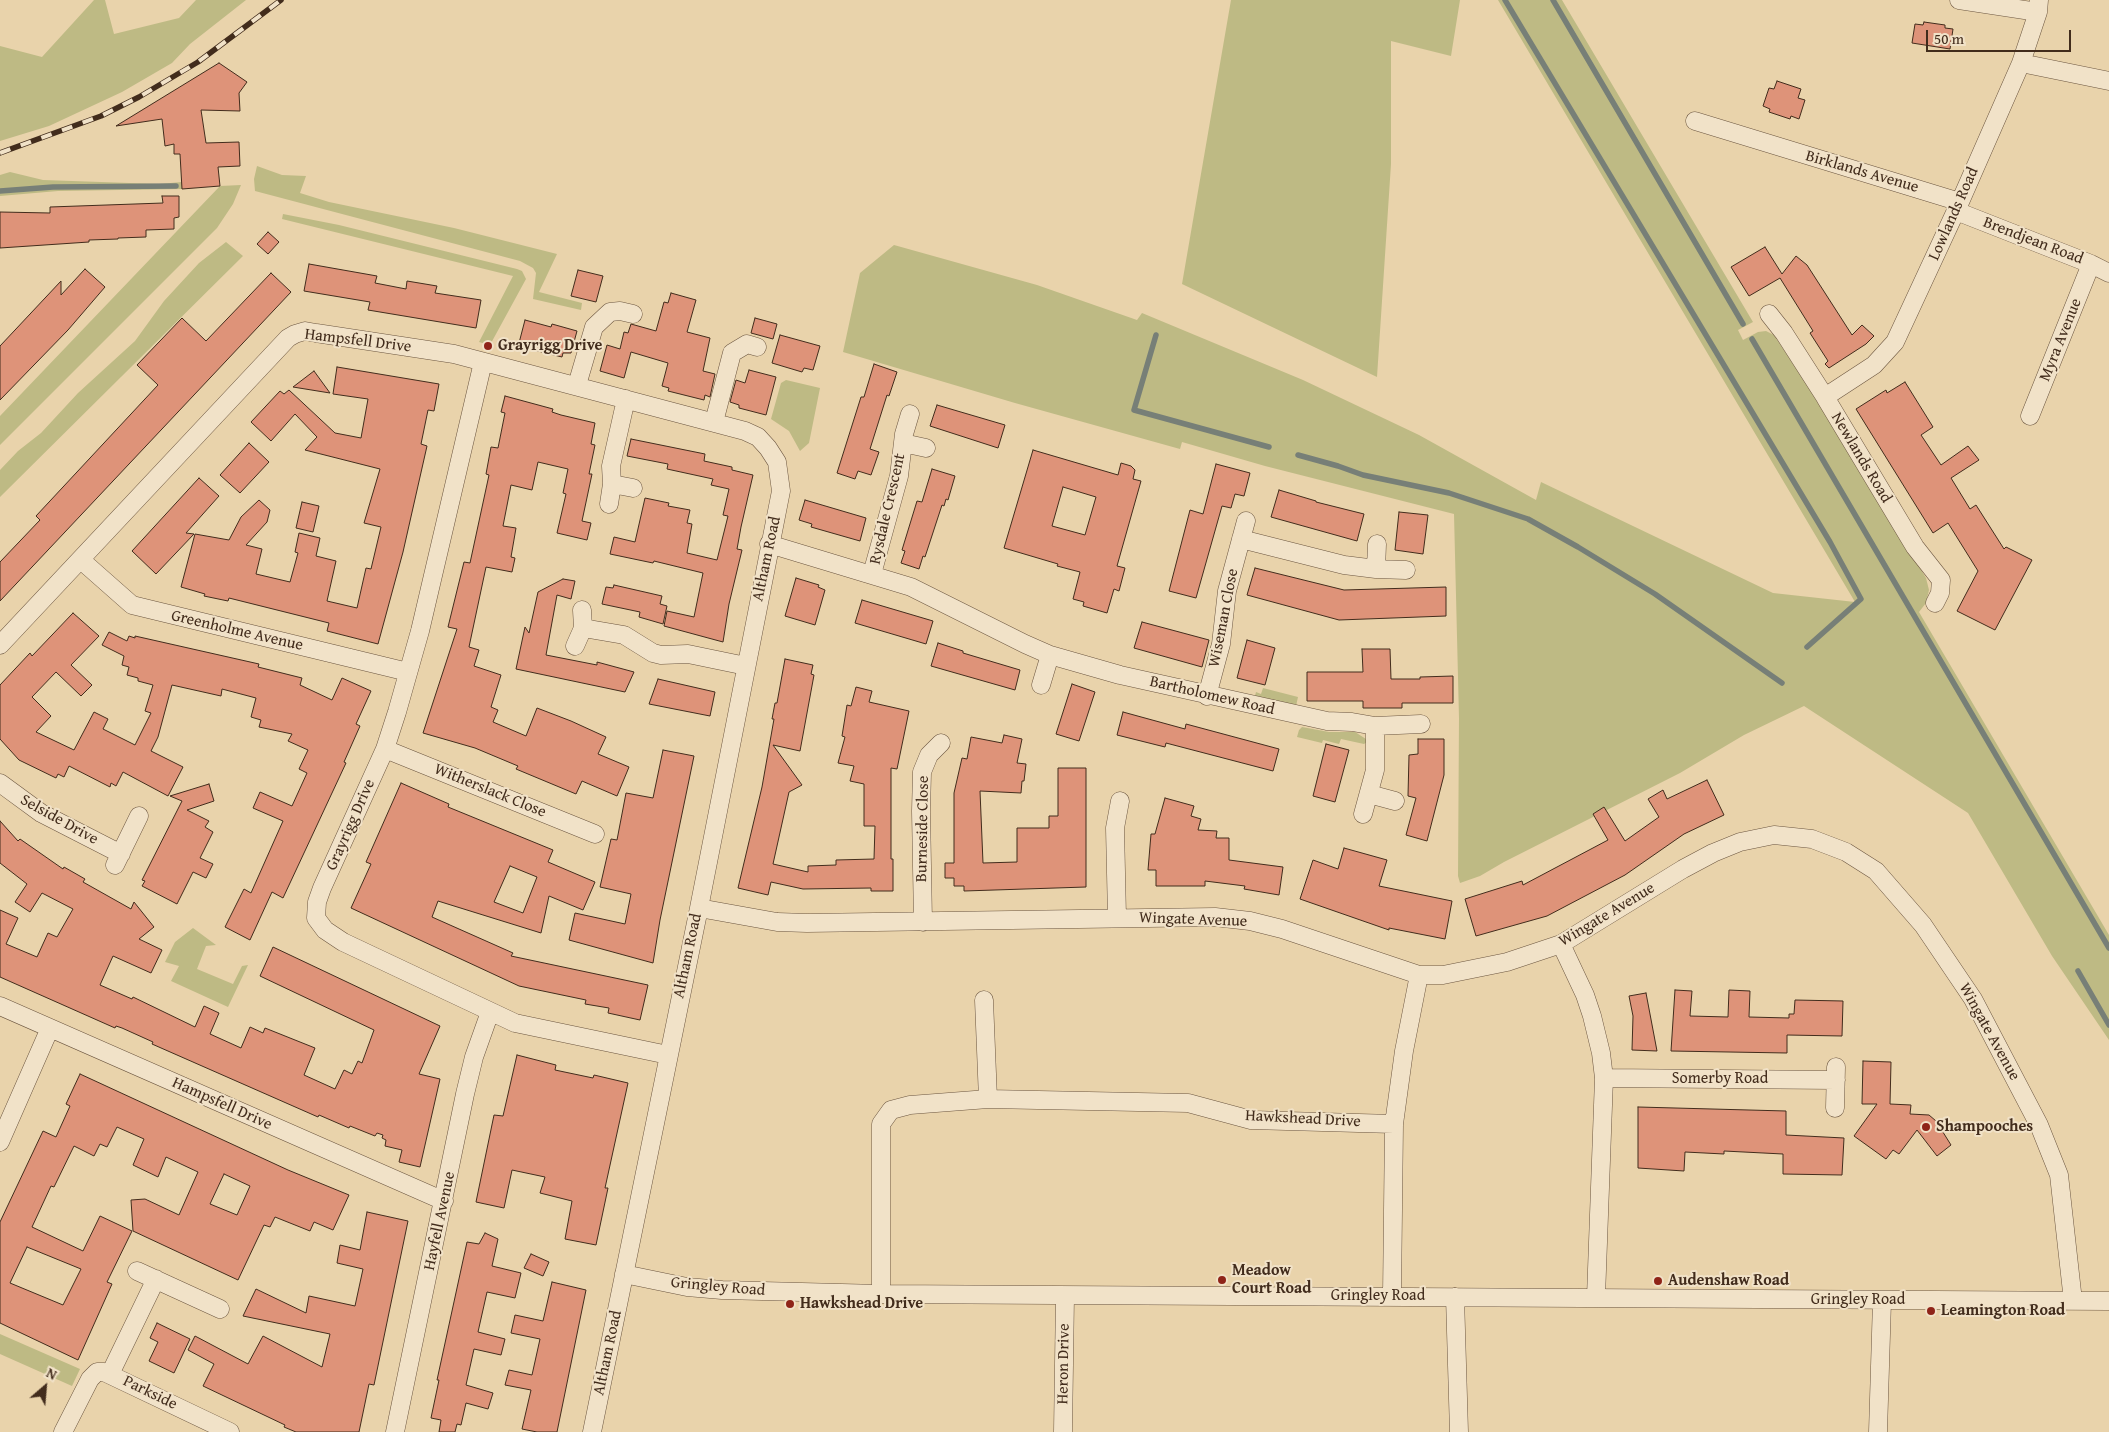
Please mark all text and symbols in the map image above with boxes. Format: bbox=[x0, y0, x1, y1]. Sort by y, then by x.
scale bar bbox=[1929, 20, 2074, 52]
text: 50 m bbox=[1934, 28, 1964, 49]
street label: Birklands Avenue bbox=[1803, 147, 1921, 197]
street label: Lowlands Road bbox=[1925, 164, 1983, 264]
street label: Brendjean Road bbox=[1980, 213, 2086, 269]
street label: Myra Avenue bbox=[2036, 296, 2086, 384]
street label: Hampsfell Drive bbox=[304, 325, 412, 357]
place label: Grayrigg Drive bbox=[498, 336, 602, 356]
marker: Grayrigg Drive bbox=[482, 340, 494, 352]
street label: Newlands Road bbox=[1826, 409, 1896, 507]
street label: Rysdale Crescent bbox=[866, 452, 910, 566]
street label: Altham Road bbox=[749, 515, 785, 603]
street label: Wiseman Close bbox=[1205, 567, 1243, 669]
street label: Greenholme Avenue bbox=[169, 606, 305, 656]
street label: Bartholomew Road bbox=[1148, 672, 1276, 720]
street label: Witherslack Close bbox=[431, 760, 549, 822]
street label: Grayrigg Drive bbox=[322, 776, 380, 874]
street label: Burneside Close bbox=[912, 776, 934, 882]
street label: Selside Drive bbox=[17, 791, 101, 849]
street label: Wingate Avenue bbox=[1556, 879, 1658, 951]
street label: Wingate Avenue bbox=[1138, 909, 1248, 931]
street label: Altham Road bbox=[670, 912, 706, 1000]
street label: Wingate Avenue bbox=[1954, 980, 2024, 1084]
street label: Somerby Road bbox=[1672, 1069, 1768, 1089]
street label: Hampsfell Drive bbox=[169, 1073, 275, 1135]
street label: Hawkshead Drive bbox=[1245, 1106, 1361, 1132]
place label: Shampooches bbox=[1936, 1117, 2033, 1137]
marker: Shampooches bbox=[1920, 1121, 1932, 1133]
street label: Hayfell Avenue bbox=[420, 1170, 460, 1272]
place label: Meadow Court Road bbox=[1232, 1261, 1311, 1299]
place label: Audenshaw Road bbox=[1668, 1271, 1789, 1291]
street label: Gringley Road bbox=[670, 1273, 766, 1301]
marker: Meadow Court Road bbox=[1216, 1274, 1228, 1286]
marker: Audenshaw Road bbox=[1652, 1275, 1664, 1287]
street label: Gringley Road bbox=[1331, 1286, 1425, 1306]
street label: Gringley Road bbox=[1811, 1290, 1905, 1310]
place label: Hawkshead Drive bbox=[800, 1294, 923, 1314]
marker: Hawkshead Drive bbox=[784, 1298, 796, 1310]
place label: Leamington Road bbox=[1941, 1301, 2065, 1321]
marker: Leamington Road bbox=[1925, 1305, 1937, 1317]
street label: Altham Road bbox=[590, 1309, 626, 1397]
street label: Heron Drive bbox=[1054, 1323, 1074, 1405]
north arrow bbox=[20, 1362, 70, 1412]
text: N bbox=[43, 1363, 61, 1385]
street label: Parkside bbox=[120, 1372, 180, 1414]

